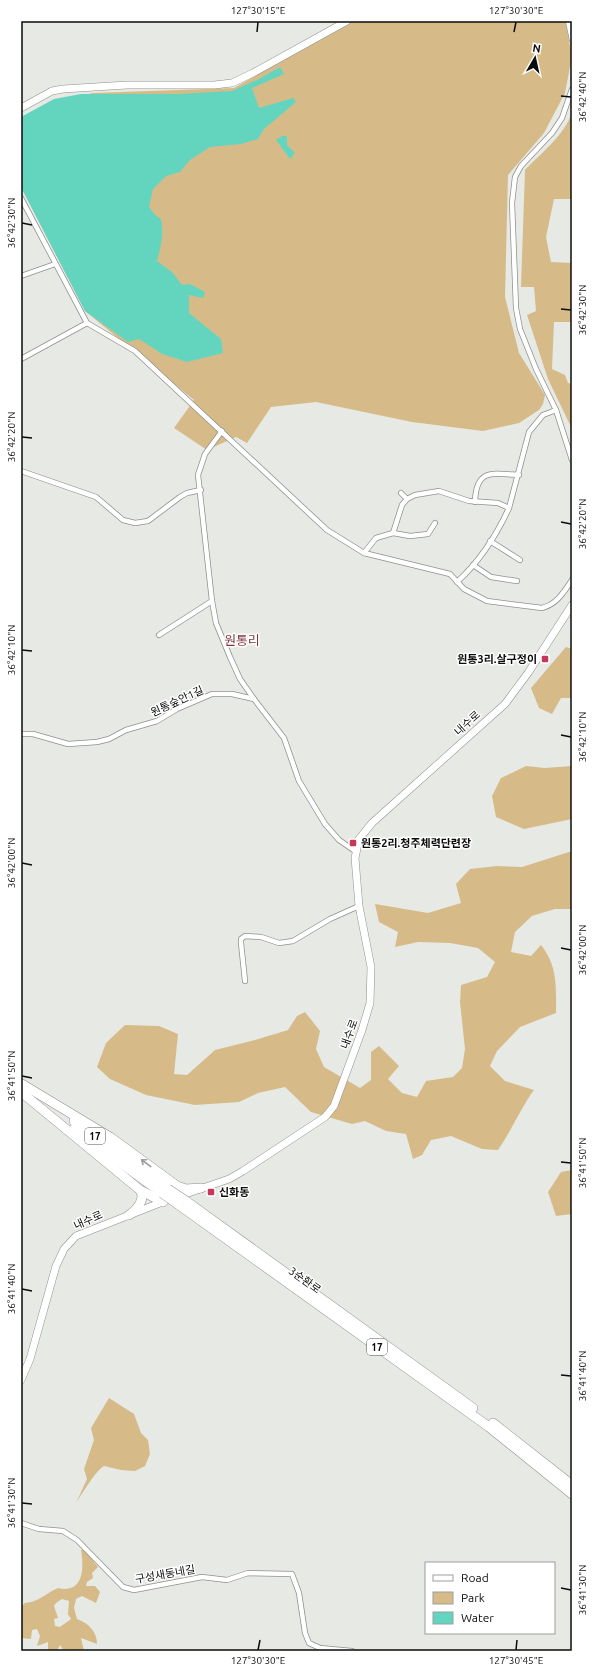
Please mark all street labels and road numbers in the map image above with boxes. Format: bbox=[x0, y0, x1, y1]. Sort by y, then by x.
street label: 원통숲안1길 bbox=[149, 684, 205, 718]
street label: 내수로 bbox=[452, 708, 482, 738]
street label: 내수로 bbox=[338, 1018, 360, 1050]
road number: 17 bbox=[85, 1128, 105, 1144]
street label: 내수로 bbox=[72, 1208, 104, 1232]
street label: 3순환로 bbox=[287, 1264, 323, 1296]
road number: 17 bbox=[367, 1339, 387, 1355]
street label: 구성새동네길 bbox=[134, 1563, 196, 1585]

